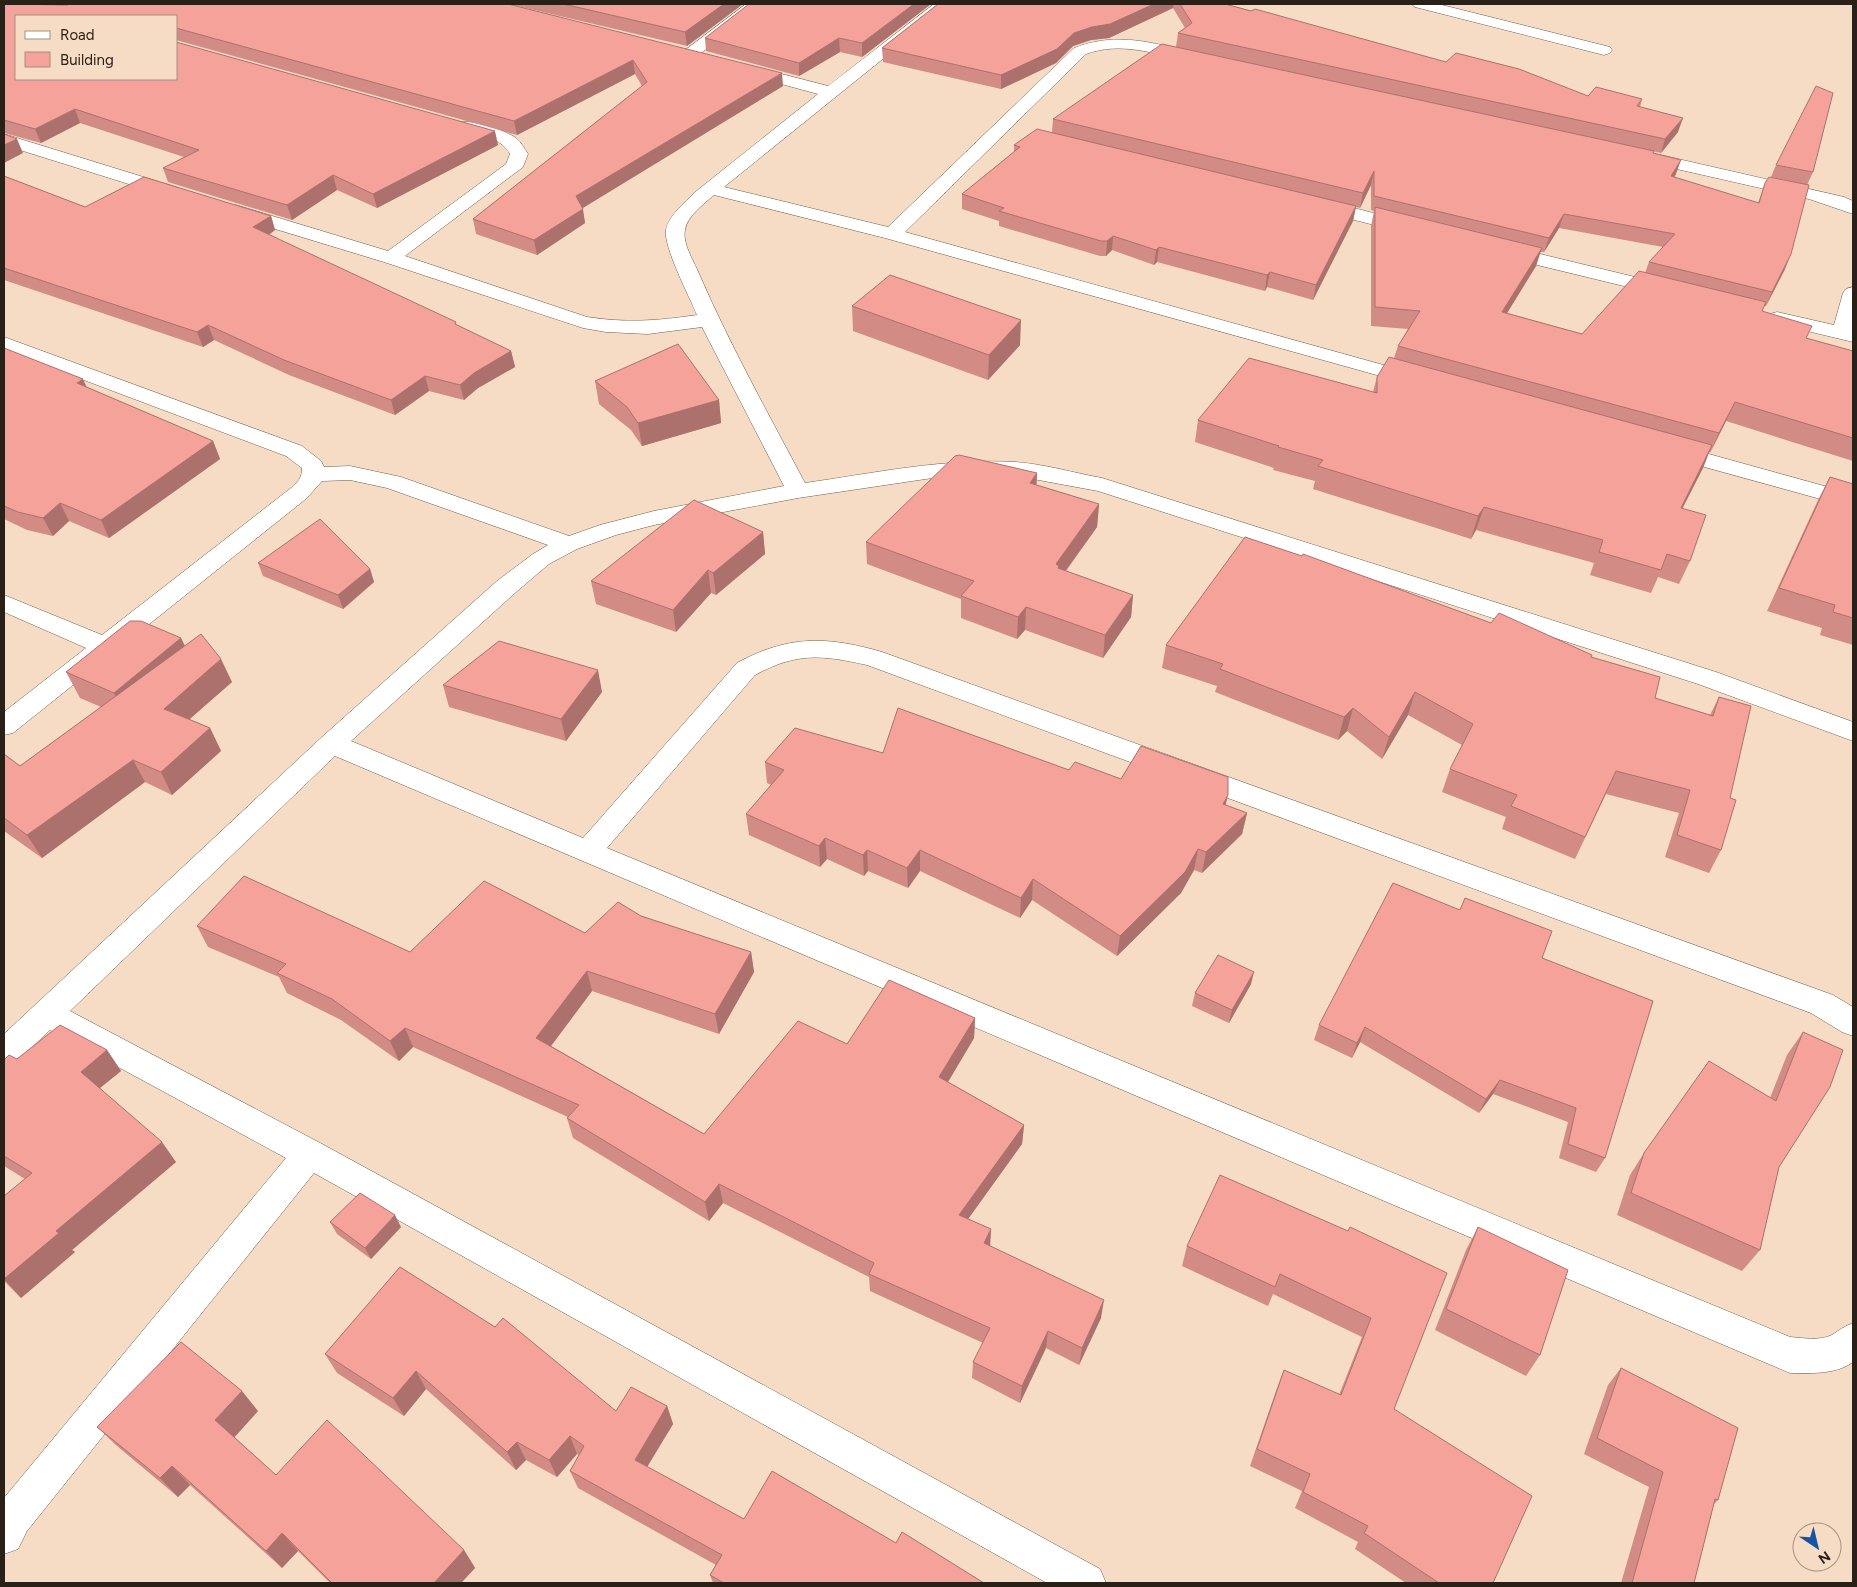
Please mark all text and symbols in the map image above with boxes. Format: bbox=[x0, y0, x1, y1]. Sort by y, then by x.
legend bbox=[15, 15, 178, 80]
text: Road bbox=[60, 26, 95, 44]
text: Building bbox=[60, 51, 114, 69]
north arrow bbox=[1792, 1522, 1842, 1572]
text: N bbox=[1815, 1547, 1833, 1567]

